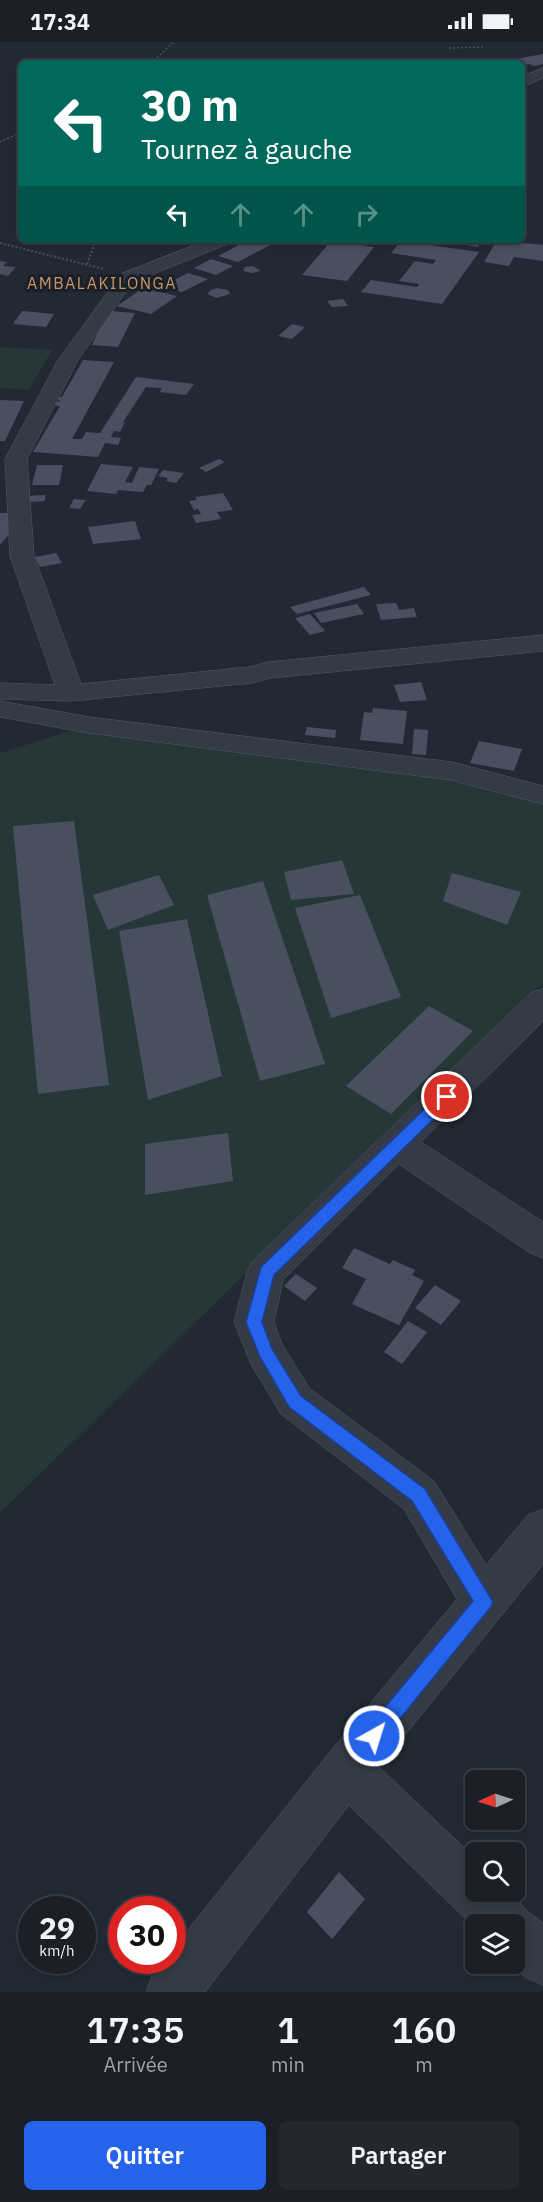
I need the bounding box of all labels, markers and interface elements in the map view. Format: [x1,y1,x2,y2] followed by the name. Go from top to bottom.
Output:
[30,7,90,36] text: 17:34
[141,78,239,133] text: 30 m
[42,84,120,162] icon: left
[141,131,352,166] text: Tournez à gauche
[161,198,194,231] icon: left
[224,198,257,231] icon: ahead
[287,198,320,231] icon: ahead
[350,198,383,231] icon: right
[27,273,177,293] district label: AMBALAKILONGA
[421,1071,472,1122] pin
[430,1080,463,1113] icon: arrive
[342,1704,406,1768] position arrow
[465,1770,525,1830] north arrow
[465,1770,525,1974] map controls
[465,1842,525,1902] button: search
[108,1896,186,1974] speed limit sign: 30
[39,1908,75,1947] text: 29
[465,1914,525,1974] button: layers
[39,1941,75,1960] text: km/h
[87,2006,185,2053] text: 17:35
[277,2006,299,2053] text: 1
[392,2006,456,2053] text: 160
[103,2051,168,2078] text: Arrivée
[271,2051,305,2078] text: min
[415,2051,433,2078] text: m
[24,2121,266,2190] button: Quitter
[278,2121,519,2190] button: Partager

